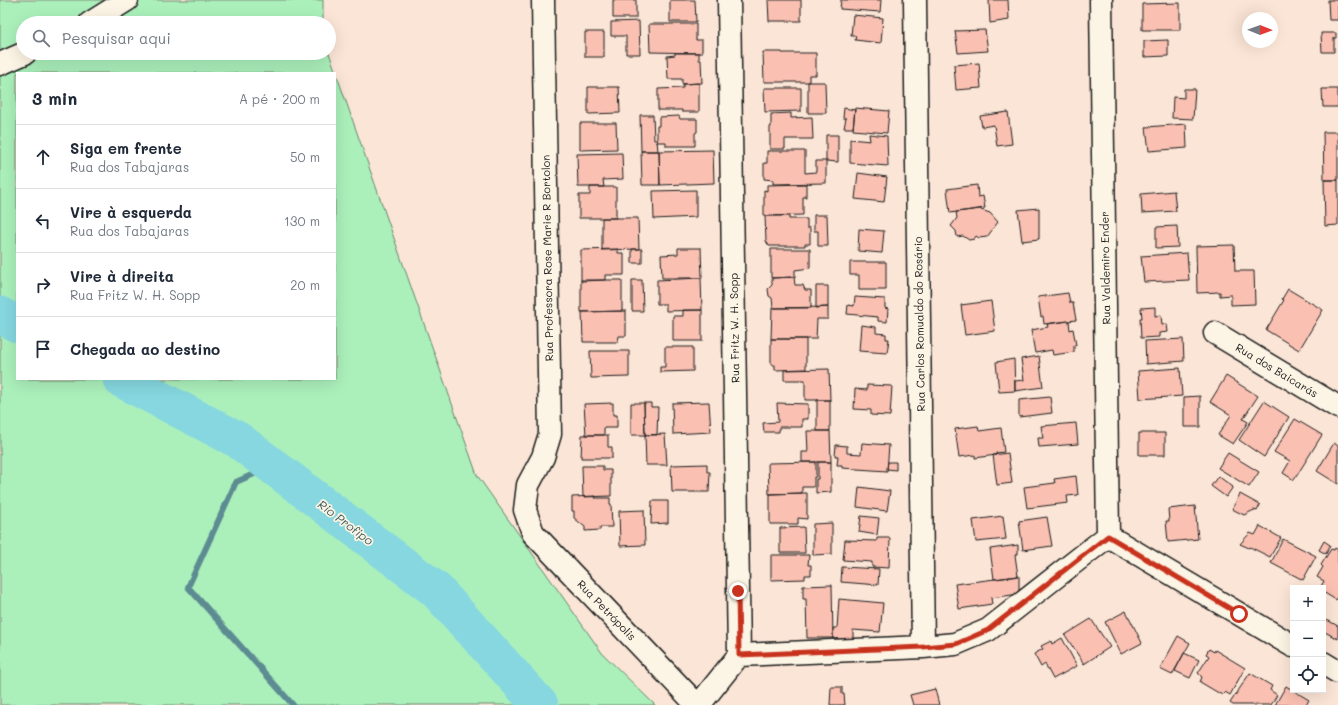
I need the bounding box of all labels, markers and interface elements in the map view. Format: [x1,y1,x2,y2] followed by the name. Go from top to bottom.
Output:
[1242,12,1278,48] north arrow
[16,16,336,60] search box
[30,27,52,49] icon: search
[62,28,171,48] text: Pesquisar aqui
[32,87,77,109] text: 3 min
[239,90,320,107] text: A pé · 200 m
[70,138,182,158] text: Siga em frente
[32,146,54,168] icon: ahead
[290,148,320,165] text: 50 m
[538,155,556,361] street label: Rua Professora Rose Marie R Bortolon
[70,158,189,175] text: Rua dos Tabajaras
[70,202,192,222] text: Vire à esquerda
[32,210,54,232] icon: left
[1097,211,1113,325] street label: Rua Valdemiro Ender
[284,212,320,229] text: 130 m
[70,222,189,239] text: Rua dos Tabajaras
[910,236,928,412] street label: Rua Carlos Romualdo do Rosário
[70,266,174,286] text: Vire à direita
[726,273,742,383] street label: Rua Fritz W. H. Sopp
[32,274,54,296] icon: right
[290,276,320,293] text: 20 m
[70,286,200,303] text: Rua Fritz W. H. Sopp
[32,338,54,360] icon: arrive
[70,339,220,359] text: Chegada ao destino
[1233,339,1321,401] street label: Rua dos Baicarás
[315,496,377,548] water label: Rio Profipo
[574,577,640,643] street label: Rua Petrópolis
[729,582,747,600] route end
[1290,585,1326,693] map controls
[1290,585,1326,621] button: +
[1230,605,1248,623] route start
[1290,621,1326,657] button: −
[1290,657,1326,693] button: locate

